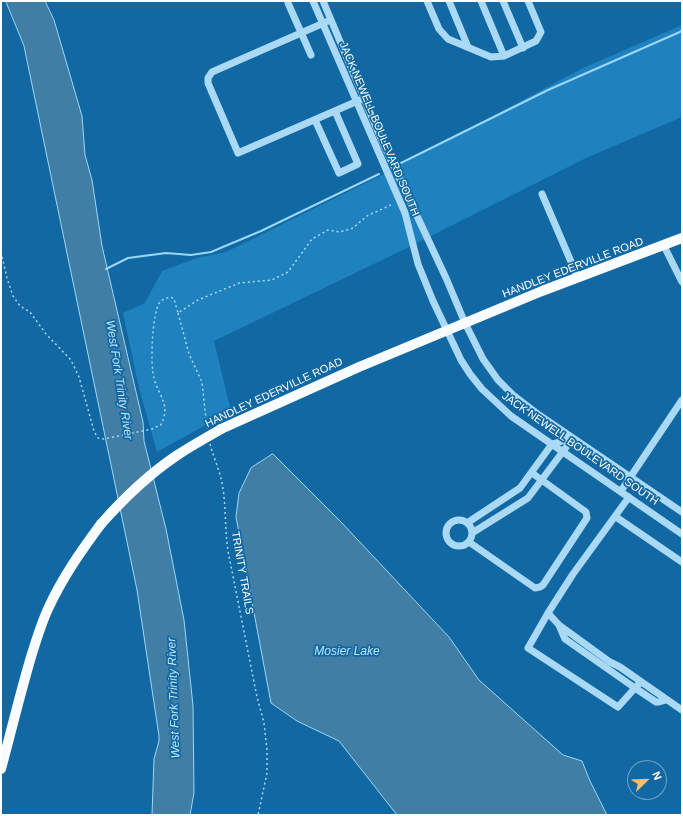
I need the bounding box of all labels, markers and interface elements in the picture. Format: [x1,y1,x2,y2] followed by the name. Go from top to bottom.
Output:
[336,40,422,218] street label: JACK NEWELL BOULEVARD SOUTH
[501,235,645,301] street label: HANDLEY EDERVILLE ROAD
[102,319,136,441] water label: West Fork Trinity River
[203,355,345,431] street label: HANDLEY EDERVILLE ROAD
[499,390,661,508] street label: JACK NEWELL BOULEVARD SOUTH
[228,530,256,616] street label: TRINITY TRAILS
[165,637,183,759] water label: West Fork Trinity River
[314,645,380,659] water label: Mosier Lake
[627,760,667,800] north arrow
[650,770,664,782] text: N

